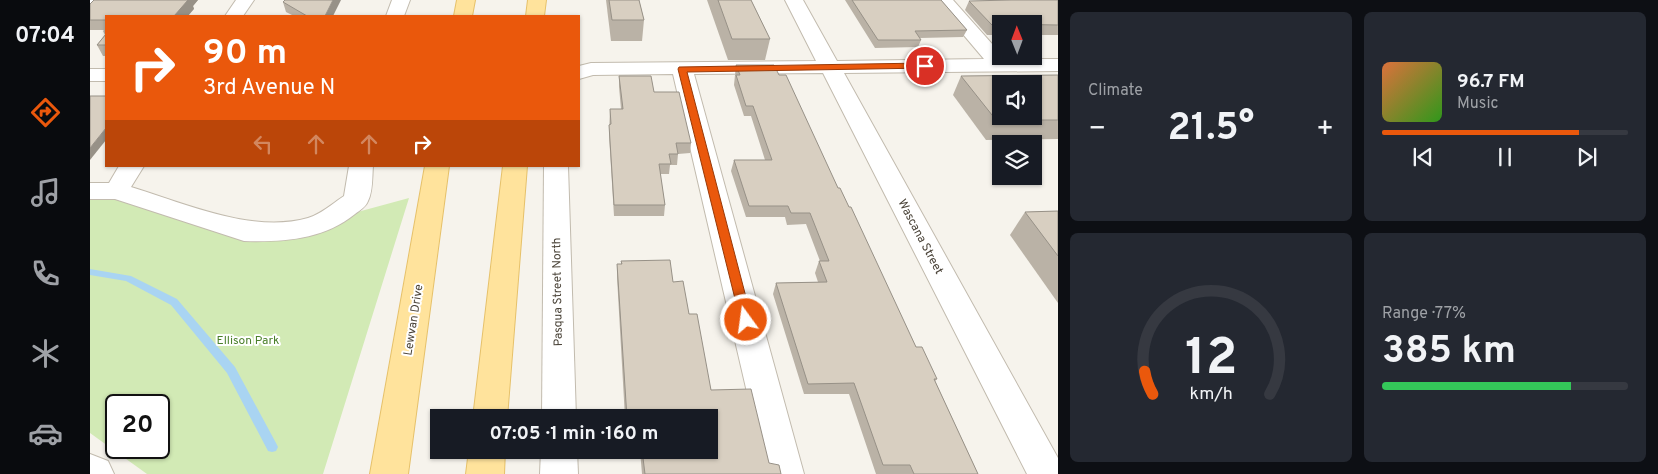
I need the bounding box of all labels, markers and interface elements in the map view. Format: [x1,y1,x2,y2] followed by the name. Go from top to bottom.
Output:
[992,15,1042,65] north arrow
[992,15,1042,185] map controls
[15,23,75,50] text: 07:04
[203,32,287,76] text: 90 m
[120,35,185,100] icon: right
[904,45,946,87] pin
[911,52,939,80] icon: arrive
[1457,70,1525,94] text: 96.7 FM
[203,75,335,102] text: 3rd Avenue N
[992,75,1042,125] button: sound
[1088,81,1143,101] text: Climate
[1457,94,1498,114] text: Music
[28,95,63,130] icon: directions
[1168,105,1254,154] text: 21.5°
[1088,112,1106,148] text: −
[1316,112,1334,148] text: +
[249,130,277,158] icon: left
[302,130,330,158] icon: ahead
[355,130,383,158] icon: ahead
[408,130,436,158] icon: right
[992,135,1042,185] button: layers
[1409,143,1437,171] icon: previous
[1491,143,1519,171] icon: pause
[1573,143,1601,171] icon: next
[28,175,63,210] icon: music
[893,197,947,277] street label: Wascana Street
[549,237,567,347] street label: Pasqua Street North
[28,256,63,291] icon: phone
[400,283,428,357] street label: Lewvan Drive
[719,293,771,345] position arrow
[1382,304,1466,324] text: Range · 77%
[1185,327,1237,393] text: 12
[1382,328,1516,377] text: 385 km
[216,333,280,349] park label: Ellison Park
[28,336,63,371] icon: climate
[1189,383,1233,406] text: km/h
[105,394,170,459] speed limit sign: 20
[28,416,63,451] icon: car
[490,422,658,446] text: 07:05 · 1 min · 160 m

